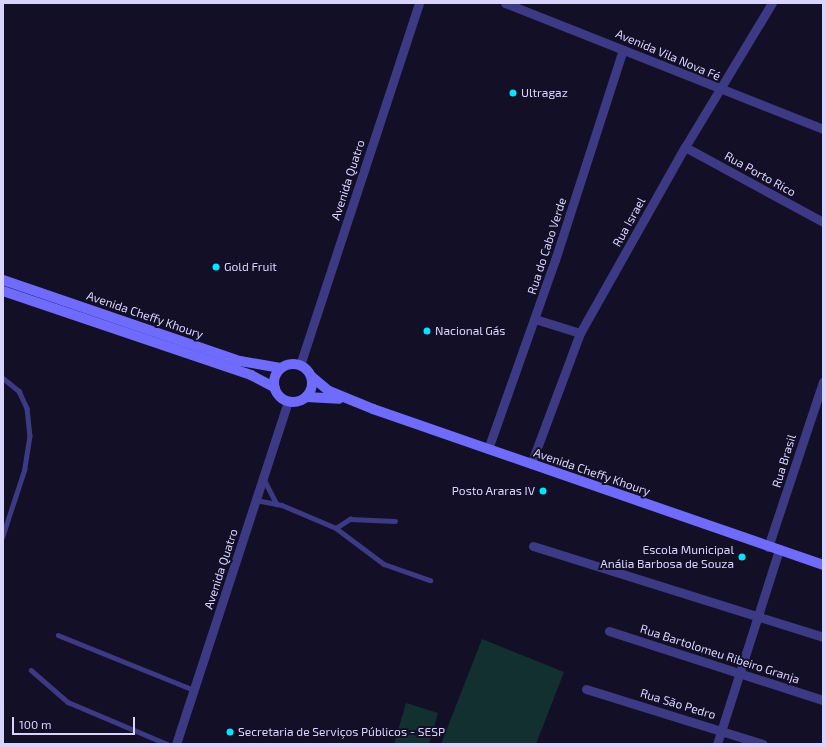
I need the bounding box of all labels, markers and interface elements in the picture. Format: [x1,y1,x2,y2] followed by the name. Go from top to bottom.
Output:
[613,26,723,84] street label: Avenida Vila Nova Fé
[521,86,568,100] place label: Ultragaz
[508,88,518,98] marker: Ultragaz
[328,138,368,222] street label: Avenida Quatro
[722,149,798,199] street label: Rua Porto Rico
[610,195,648,249] street label: Rua Israel
[525,196,569,296] street label: Rua do Cabo Verde
[224,260,277,274] place label: Gold Fruit
[211,262,221,272] marker: Gold Fruit
[85,288,205,342] street label: Avenida Cheffy Khoury
[435,324,506,338] place label: Nacional Gás
[422,326,432,336] marker: Nacional Gás
[769,433,799,489] street label: Rua Brasil
[532,445,652,499] street label: Avenida Cheffy Khoury
[452,484,535,498] place label: Posto Araras IV
[538,486,548,496] marker: Posto Araras IV
[201,527,241,611] street label: Avenida Quatro
[600,543,734,571] place label: Escola Municipal Anália Barbosa de Souza
[737,552,747,562] marker: Escola Municipal Anália Barbosa de Souza
[638,621,802,687] street label: Rua Bartolomeu Ribeiro Granja
[639,686,717,722] street label: Rua São Pedro
[14,709,137,735] scale bar
[19,717,51,731] text: 100 m
[238,725,445,739] place label: Secretaria de Serviços Públicos - SESP
[225,727,235,737] marker: Secretaria de Serviços Públicos - SESP

